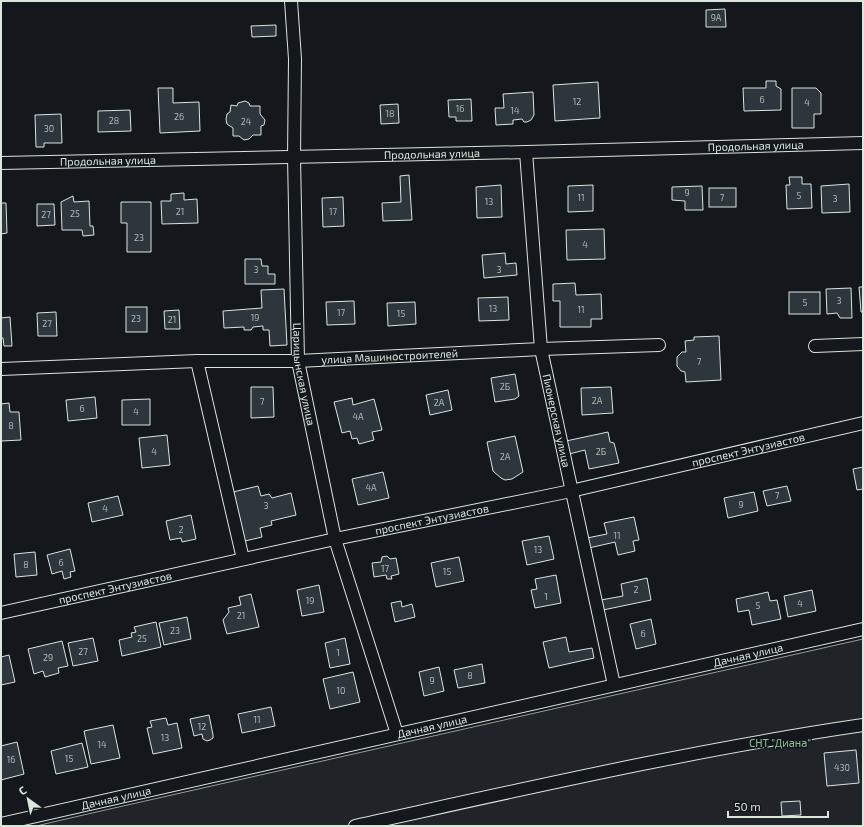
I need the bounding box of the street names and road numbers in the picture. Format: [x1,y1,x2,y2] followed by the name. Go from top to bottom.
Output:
[708,138,804,153] street label: Продольная улица
[384,146,480,161] street label: Продольная улица
[60,153,156,168] street label: Продольная улица
[291,323,318,427] street label: Царицынская улица
[321,346,458,367] street label: улица Машиностроителей
[541,373,574,469] street label: Пионерская улица
[690,430,806,469] street label: проспект Энтузиастов
[374,501,490,537] street label: проспект Энтузиастов
[57,568,173,606] street label: проспект Энтузиастов
[712,640,784,669] street label: Дачная улица
[396,712,468,740] street label: Дачная улица
[80,783,152,812] street label: Дачная улица

